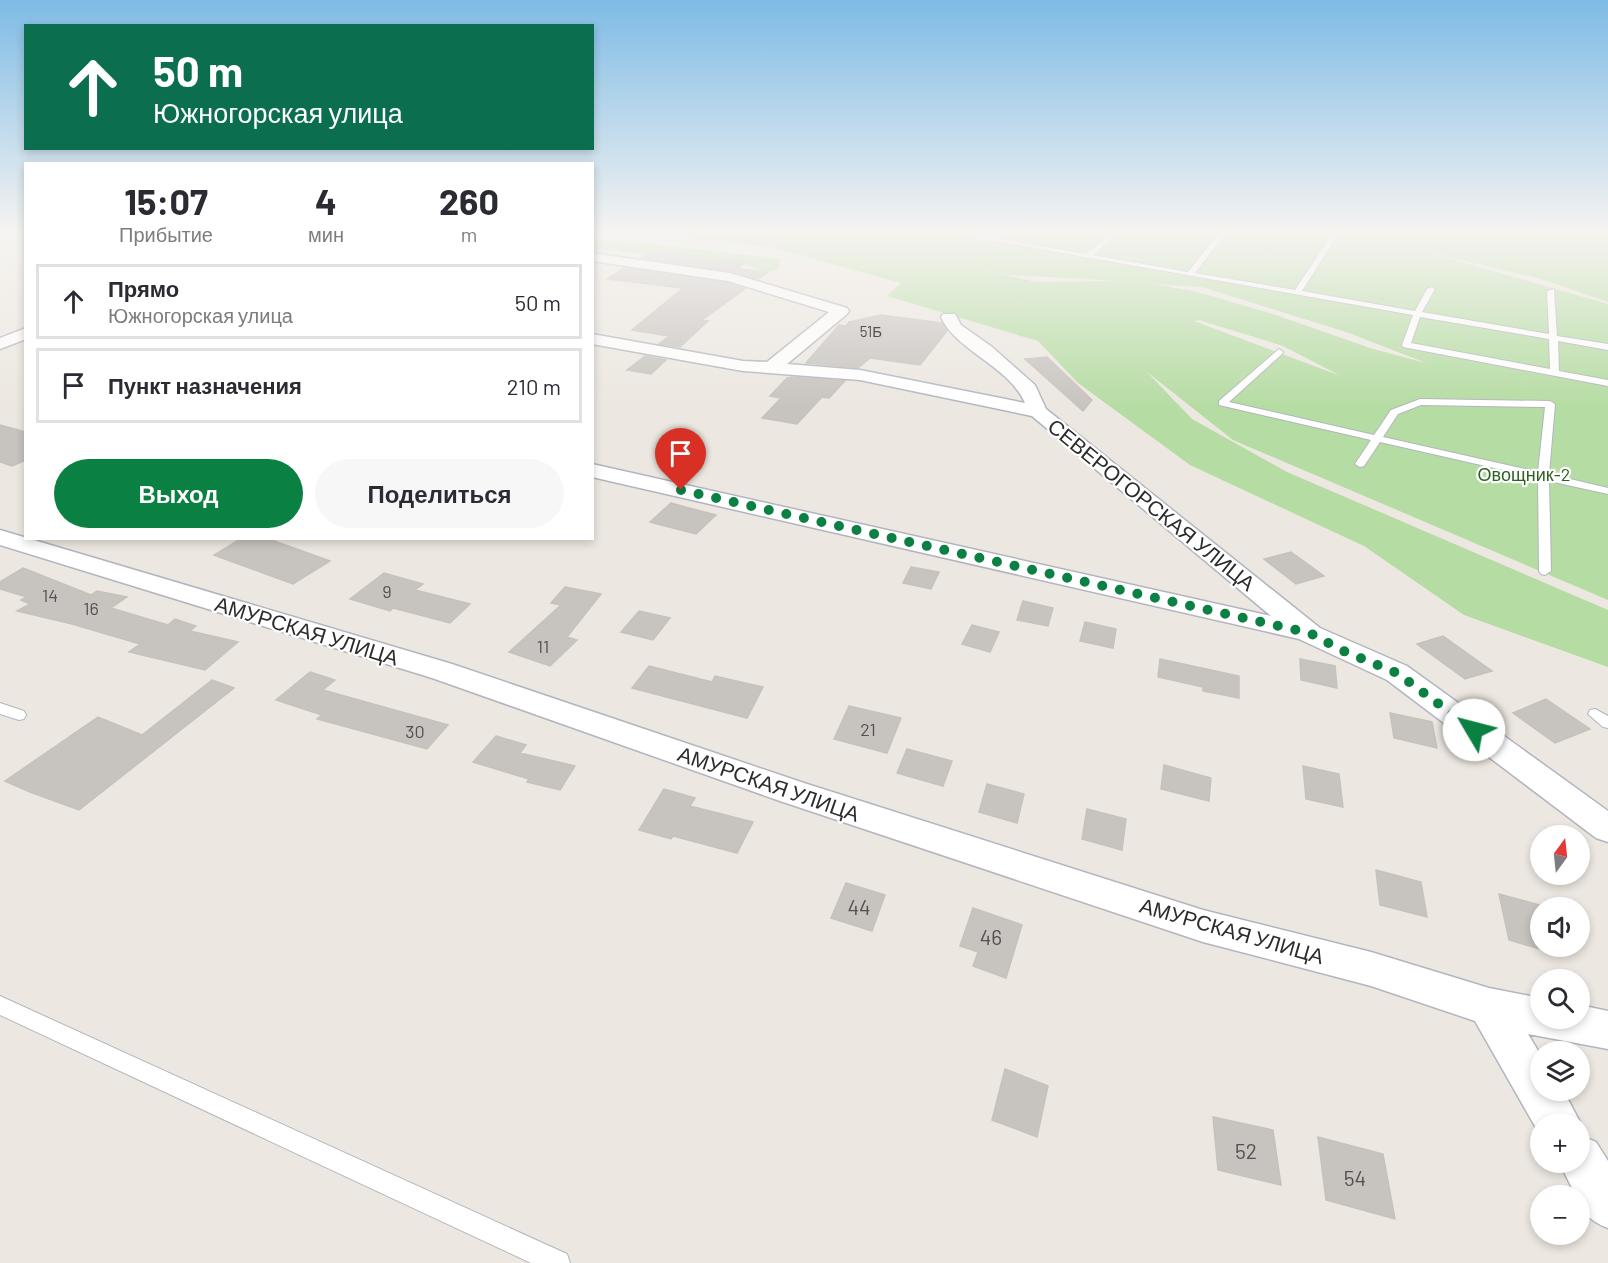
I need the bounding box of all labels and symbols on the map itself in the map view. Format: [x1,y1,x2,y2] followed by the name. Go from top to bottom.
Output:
[860,322,882,340] house number: 51Б
[1043,413,1261,595] street label: СЕВЕРОГОРСКАЯ УЛИЦА
[655,428,706,490] pin
[1478,463,1570,485] park label: Овощник-2
[382,580,392,602] house number: 9
[42,584,58,606] house number: 14
[212,590,402,670] street label: АМУРСКАЯ УЛИЦА
[83,597,99,619] house number: 16
[537,635,549,657] house number: 11
[1442,698,1506,762] position arrow
[860,718,876,740] house number: 21
[405,720,425,742] house number: 30
[675,740,863,826] street label: АМУРСКАЯ УЛИЦА
[1530,825,1590,885] north arrow
[1137,892,1327,968] street label: АМУРСКАЯ УЛИЦА
[847,894,871,919] house number: 44
[980,924,1002,949] house number: 46
[1235,1138,1257,1163] house number: 52
[1344,1165,1366,1190] house number: 54

